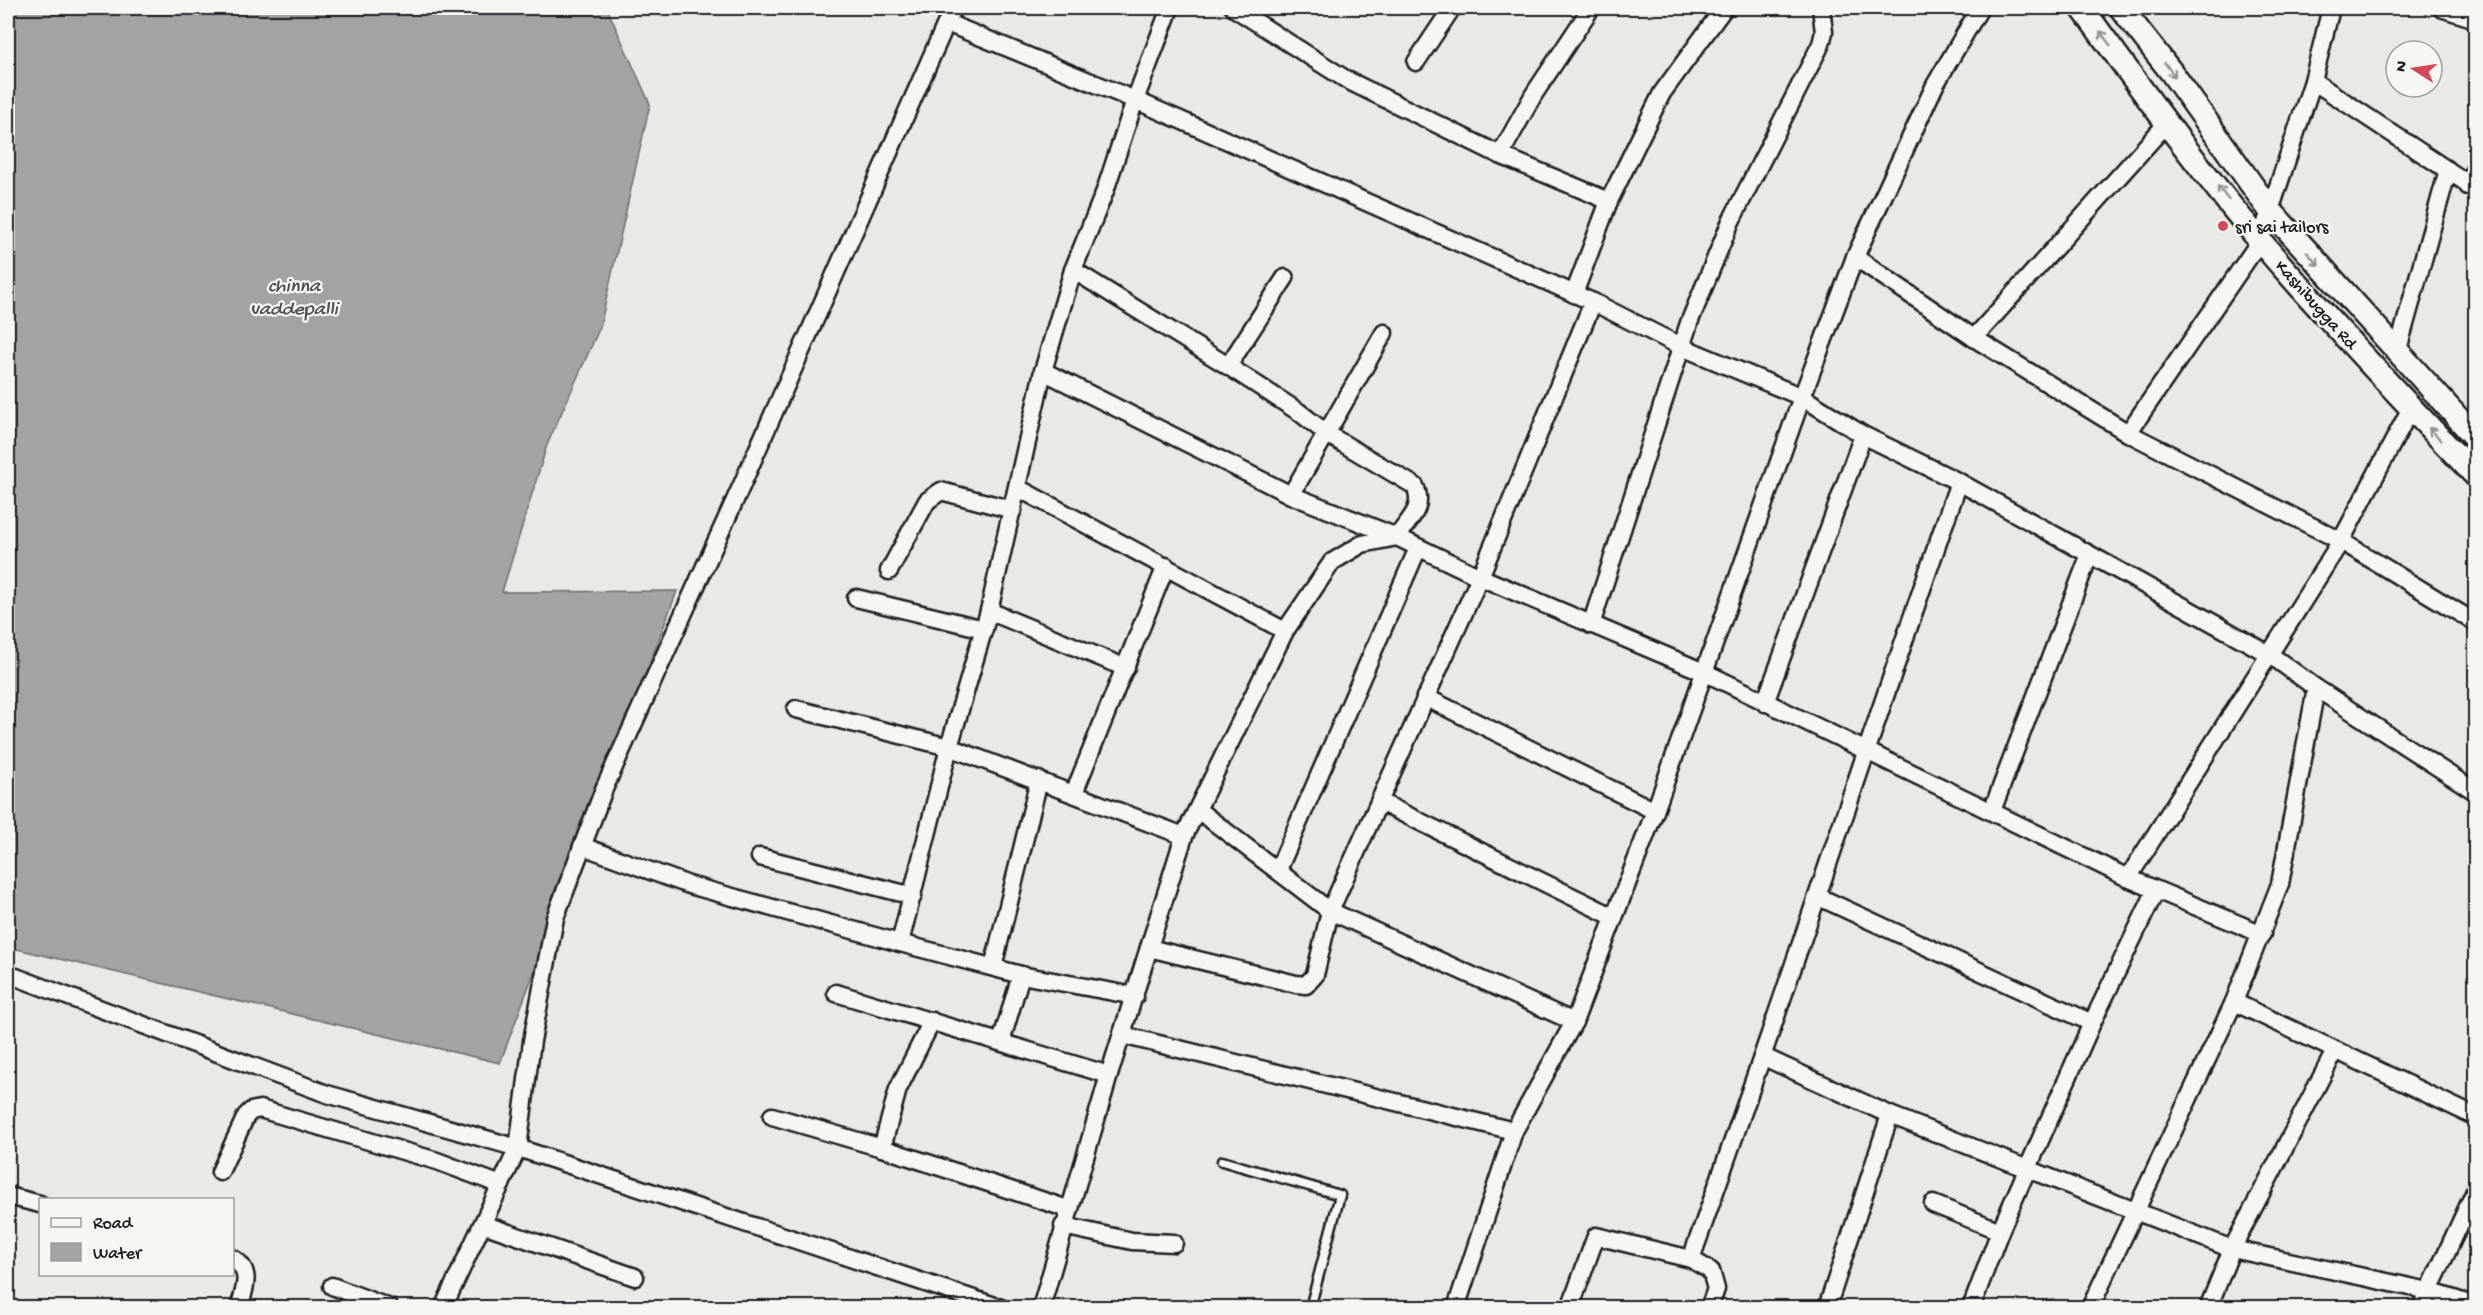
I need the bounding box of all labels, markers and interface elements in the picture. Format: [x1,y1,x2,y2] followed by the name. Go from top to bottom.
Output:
[2098,31,2111,47] one-way arrow
[2384,39,2444,99] north arrow
[2392,59,2413,74] text: N
[2163,62,2176,78] one-way arrow
[2216,186,2229,202] one-way arrow
[2235,218,2330,239] place label: sri sai tailors
[2216,219,2230,233] marker: sri sai tailors
[2306,251,2320,266] one-way arrow
[2270,257,2362,356] street label: Kashibugga Rd
[250,276,341,322] water label: chinna vaddepalli
[2428,427,2442,442] one-way arrow
[39,1198,234,1276] legend
[93,1214,134,1235] text: Road
[93,1244,143,1265] text: Water

